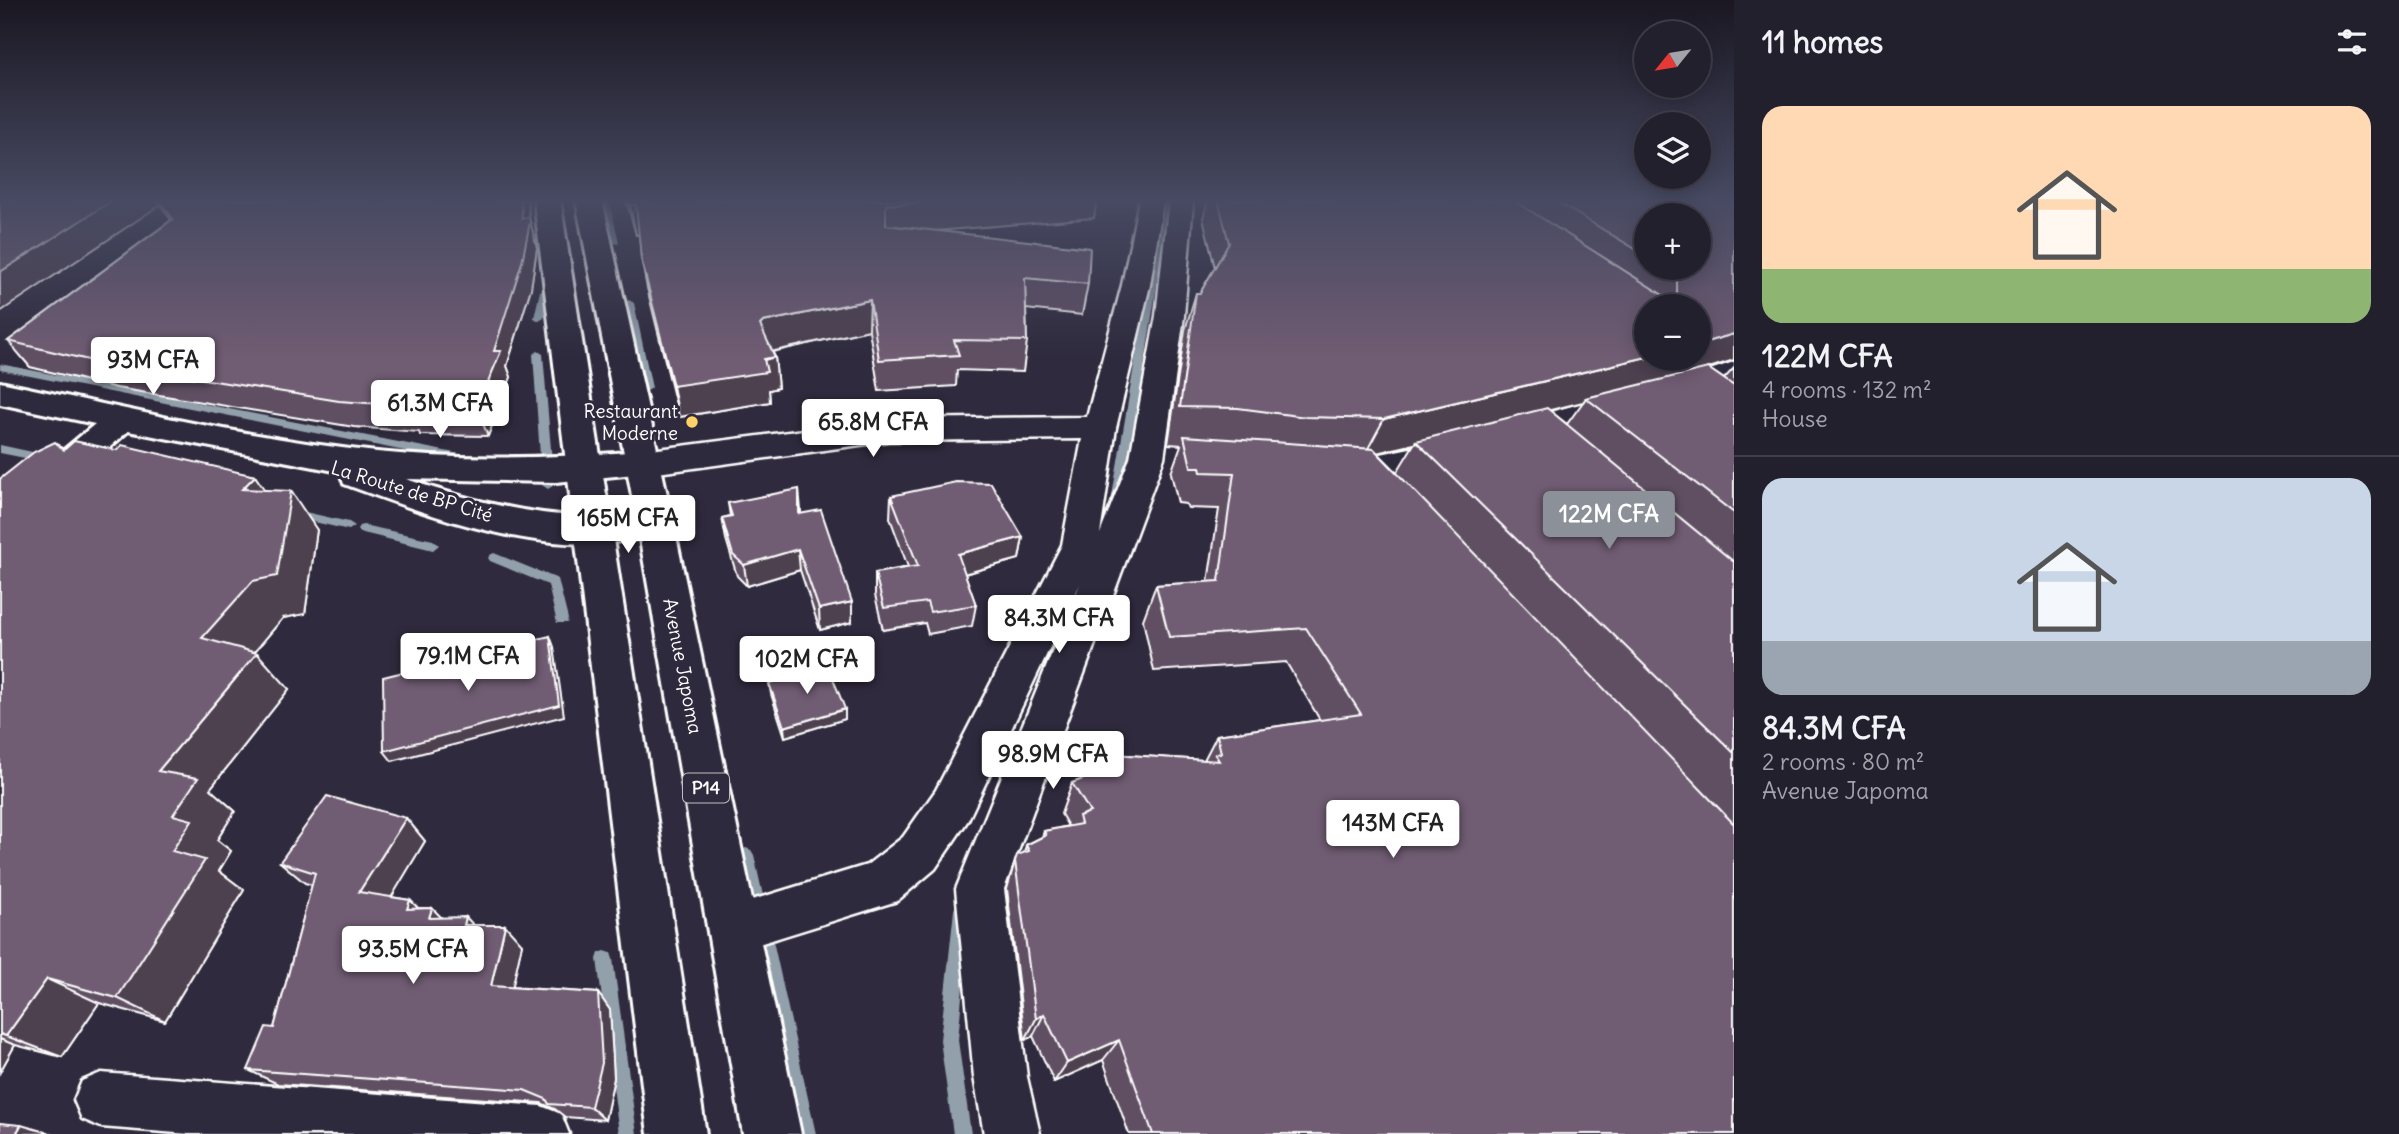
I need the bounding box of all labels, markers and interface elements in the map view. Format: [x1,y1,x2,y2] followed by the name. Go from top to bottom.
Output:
[1634,21,1712,98] north arrow
[1634,21,1711,371] map controls
[1762,23,1883,61] text: 11 homes
[2333,23,2371,61] icon: filters
[1634,112,1711,189] button: layers
[2004,152,2130,278] icon: home
[1634,203,1711,280] button: +
[1634,294,1711,371] button: −
[1762,337,1893,375] text: 122M CFA
[88,338,218,397] pin: 93M CFA
[107,345,199,374] text: 93M CFA
[1762,375,1932,404] text: 4 rooms · 132 m²
[360,380,520,440] pin: 61.3M CFA
[387,388,493,417] text: 61.3M CFA
[584,399,678,445] place label: Restaurant Moderne
[793,400,953,459] pin: 65.8M CFA
[1762,404,1828,433] text: House
[818,407,928,436] text: 65.8M CFA
[684,414,700,430] marker: Restaurant Moderne
[328,455,496,527] street label: La Route de BP Cité
[1537,491,1681,551] pin: 122M CFA
[556,496,700,555] pin: 165M CFA
[1559,499,1659,528] text: 122M CFA
[577,503,679,532] text: 165M CFA
[2004,524,2130,650] icon: home
[658,596,708,736] street label: Avenue Japoma
[979,596,1139,655] pin: 84.3M CFA
[1004,603,1114,632] text: 84.3M CFA
[388,634,548,693] pin: 79.1M CFA
[735,636,879,696] pin: 102M CFA
[417,641,519,670] text: 79.1M CFA
[756,644,858,673] text: 102M CFA
[1762,709,1906,747] text: 84.3M CFA
[973,732,1133,791] pin: 98.9M CFA
[998,739,1108,768] text: 98.9M CFA
[1762,747,1924,776] text: 2 rooms · 80 m²
[683,774,729,802] road number: P14
[1762,776,1929,805] text: Avenue Japoma
[1321,800,1465,860] pin: 143M CFA
[1342,808,1444,837] text: 143M CFA
[333,926,493,986] pin: 93.5M CFA
[358,934,468,963] text: 93.5M CFA

